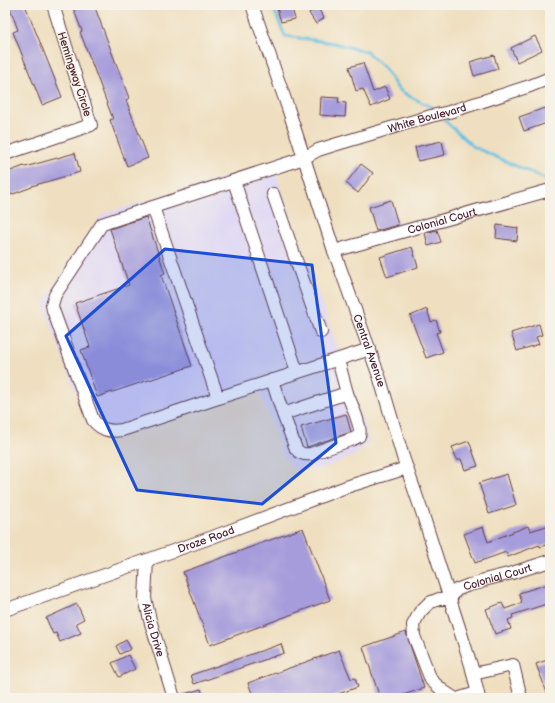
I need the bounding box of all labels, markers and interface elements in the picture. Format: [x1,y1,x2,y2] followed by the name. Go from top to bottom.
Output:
[55,30,95,119] street label: Hemingway Circle
[386,101,468,136] street label: White Boulevard
[406,205,478,237] street label: Colonial Court
[350,312,388,389] street label: Central Avenue
[176,523,236,556] street label: Droze Road
[461,561,534,594] street label: Colonial Court
[139,602,167,659] street label: Alicia Drive

